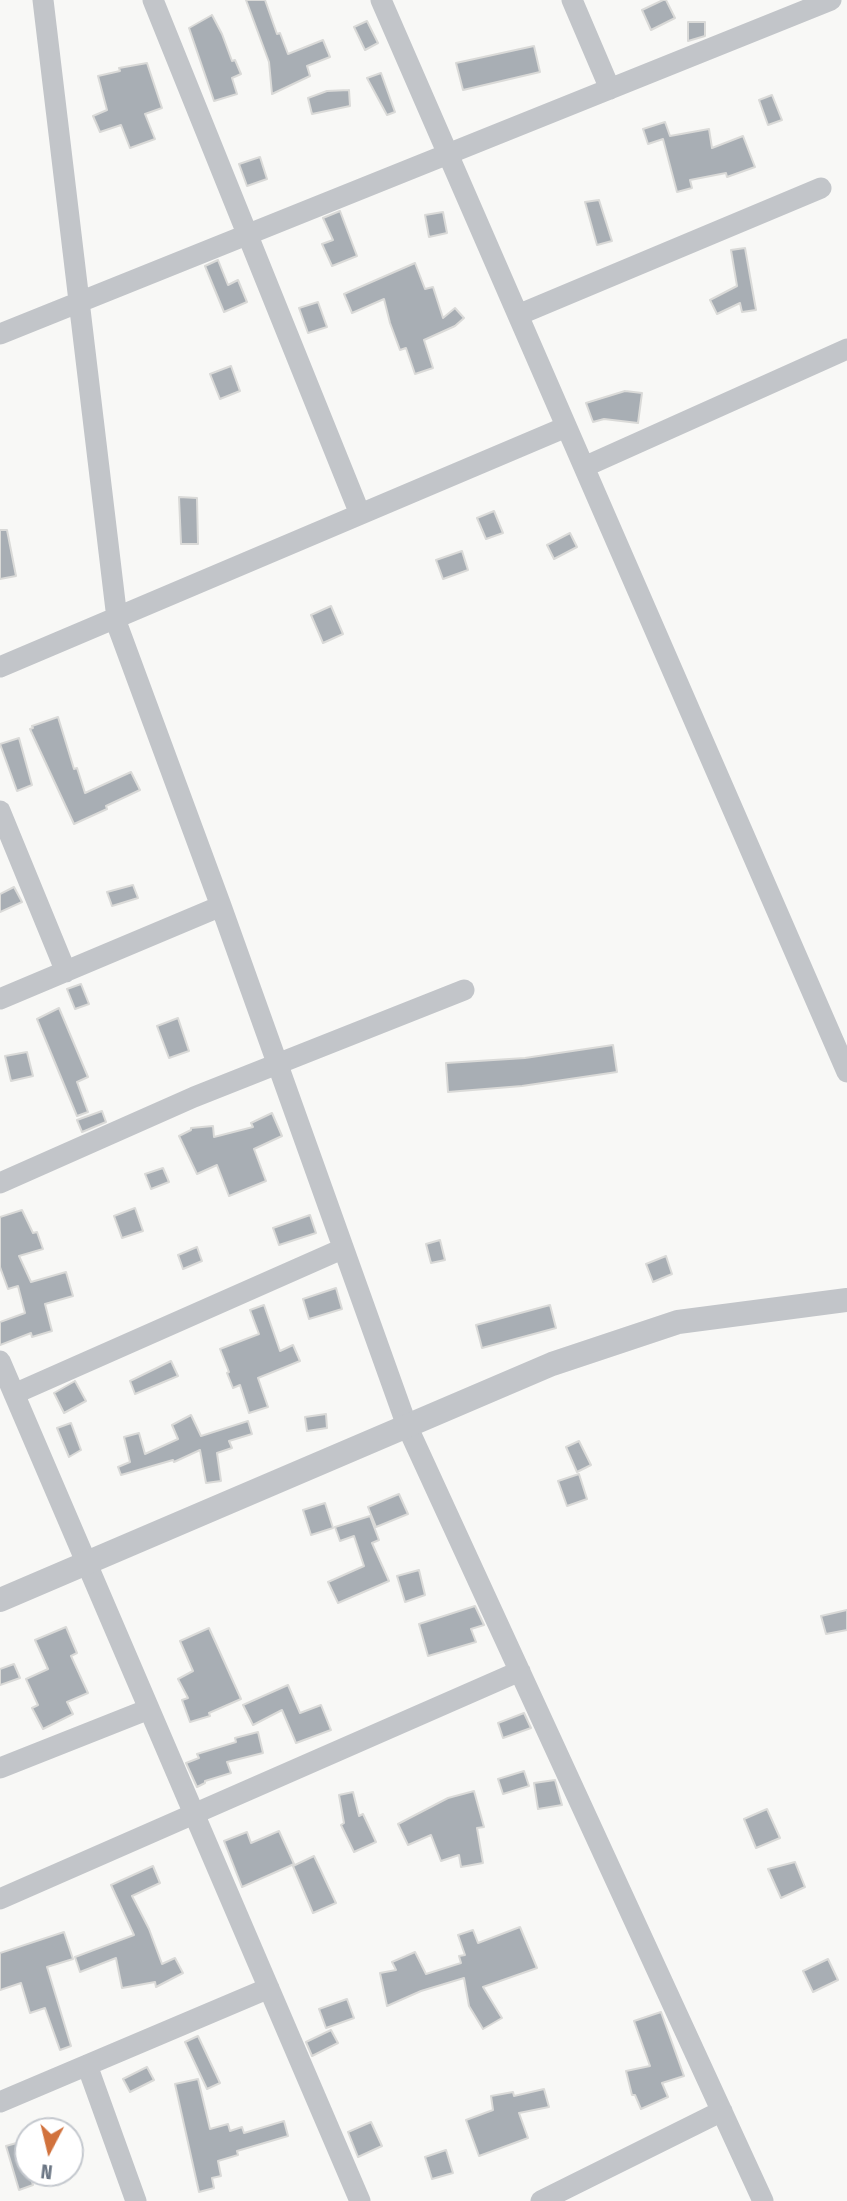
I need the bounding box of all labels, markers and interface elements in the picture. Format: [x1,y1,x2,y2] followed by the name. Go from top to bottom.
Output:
[14,2117,84,2187] north arrow
[40,2159,54,2183] text: N

